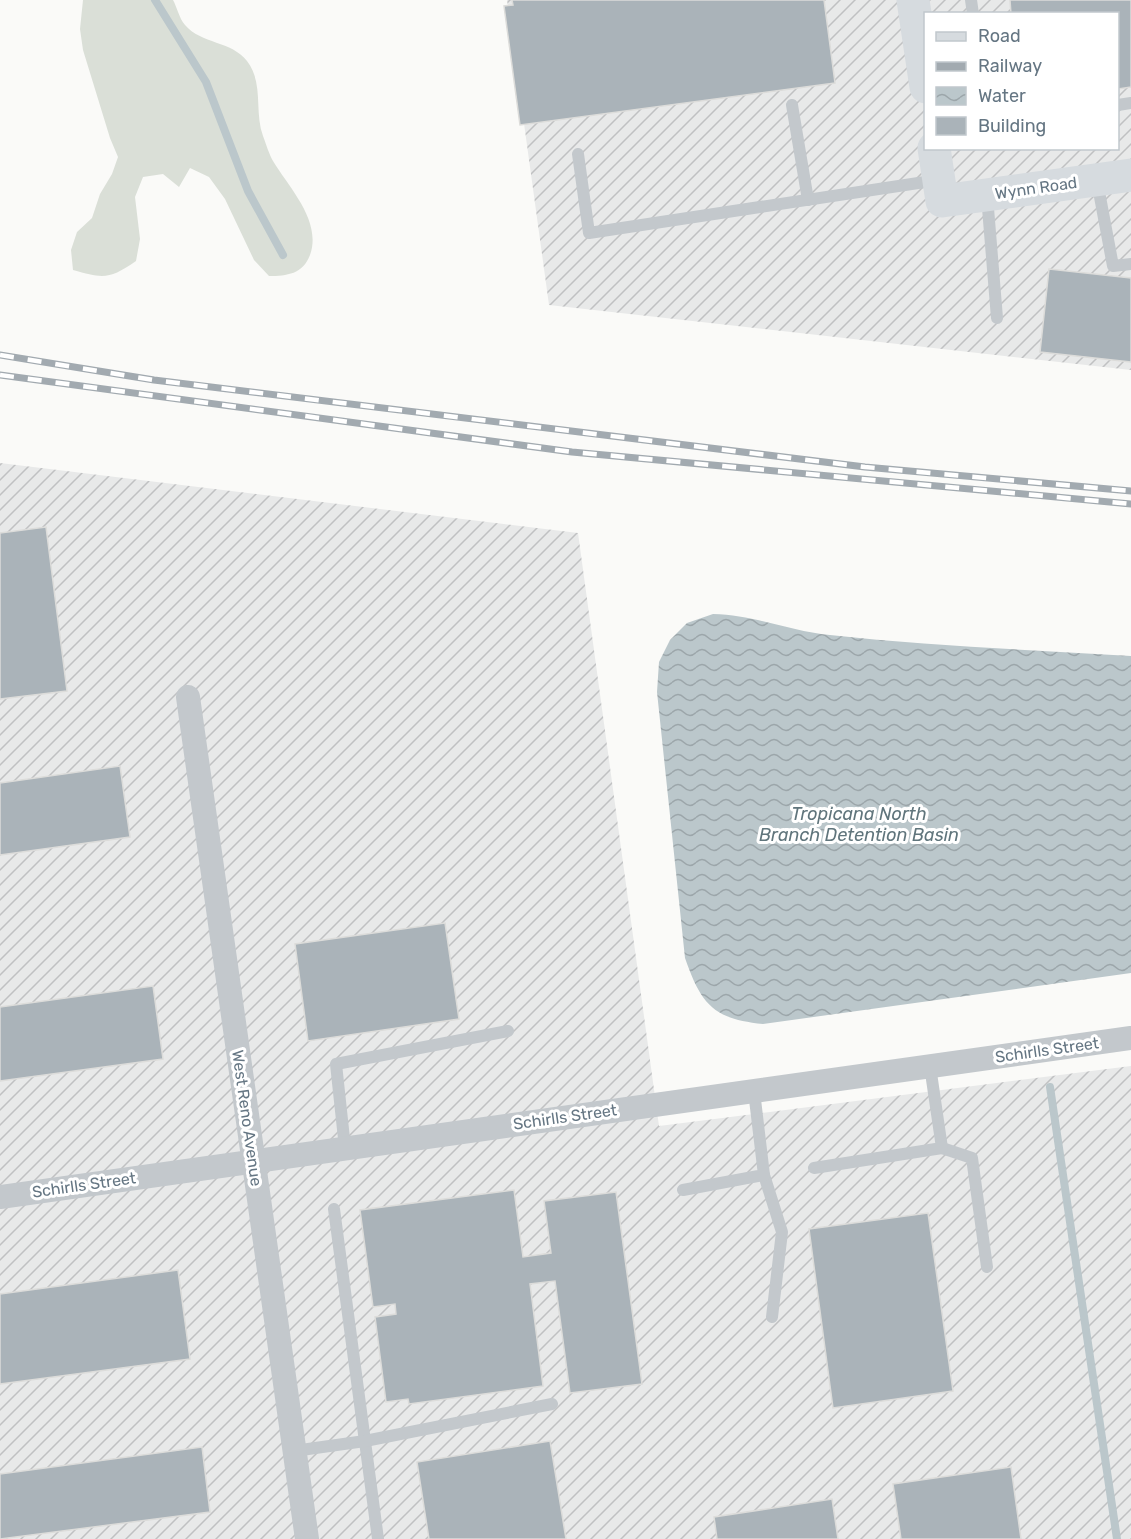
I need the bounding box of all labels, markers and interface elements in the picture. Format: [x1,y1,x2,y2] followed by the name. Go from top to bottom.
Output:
[924,12,1119,150] legend
[978,25,1021,47] text: Road
[978,55,1042,77] text: Railway
[978,85,1026,107] text: Water
[978,115,1046,137] text: Building
[994,173,1078,203] street label: Wynn Road
[759,803,959,846] water label: Tropicana North Branch Detention Basin
[994,1033,1100,1067] street label: Schirlls Street
[228,1049,266,1187] street label: West Reno Avenue
[512,1100,618,1134] street label: Schirlls Street
[31,1168,137,1202] street label: Schirlls Street

